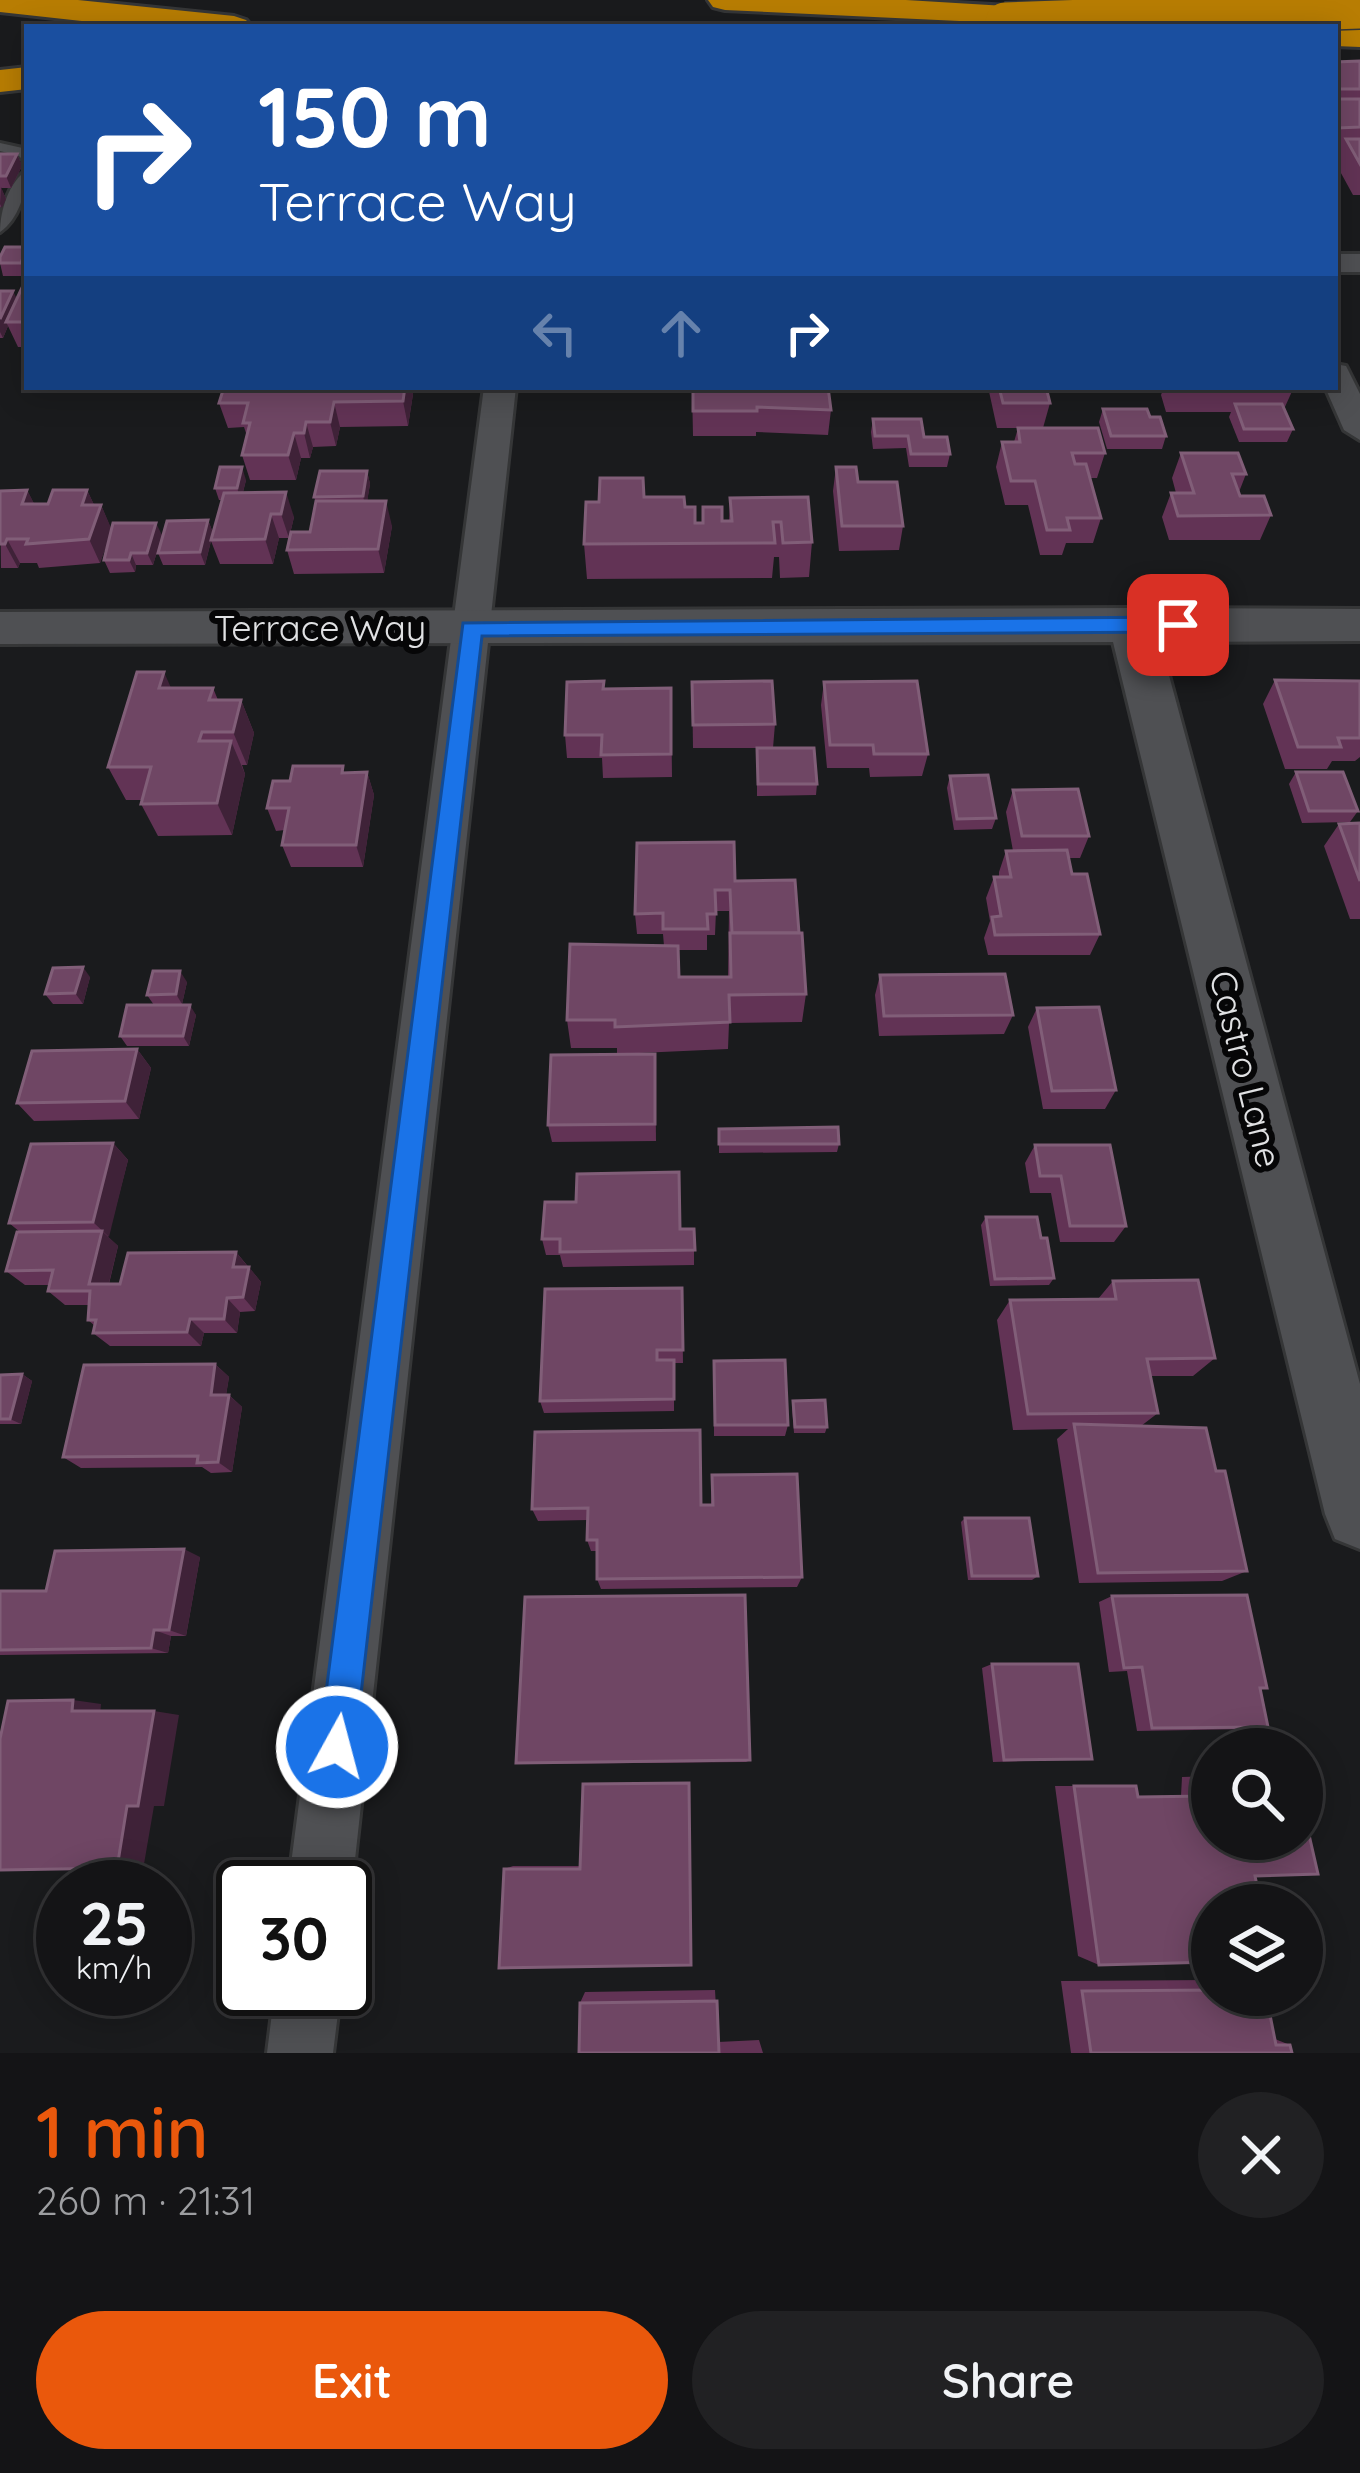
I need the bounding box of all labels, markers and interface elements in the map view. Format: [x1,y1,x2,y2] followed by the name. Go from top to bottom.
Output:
[258,63,492,168] text: 150 m
[60,72,216,228] icon: right
[258,167,577,235] text: Terrace Way
[522,300,588,366] icon: left
[648,300,714,366] icon: ahead
[774,300,840,366] icon: right
[1127,574,1229,676] pin
[1145,592,1211,658] icon: arrive
[214,605,426,650] street label: Terrace Way
[1200,966,1293,1172] street label: Castro Lane
[274,1684,400,1810] position arrow
[1191,1728,1323,2016] map controls
[1191,1728,1323,1860] button: search
[216,1860,372,2016] speed limit sign: 30
[1191,1884,1323,2016] button: layers
[80,1885,148,1960] text: 25
[76,1949,152,1987] text: km/h
[36,2086,209,2176] text: 1 min
[1198,2092,1324,2218] button: close
[36,2176,255,2225] text: 260 m · 21:31
[36,2311,668,2449] button: Exit
[692,2311,1324,2449] button: Share

